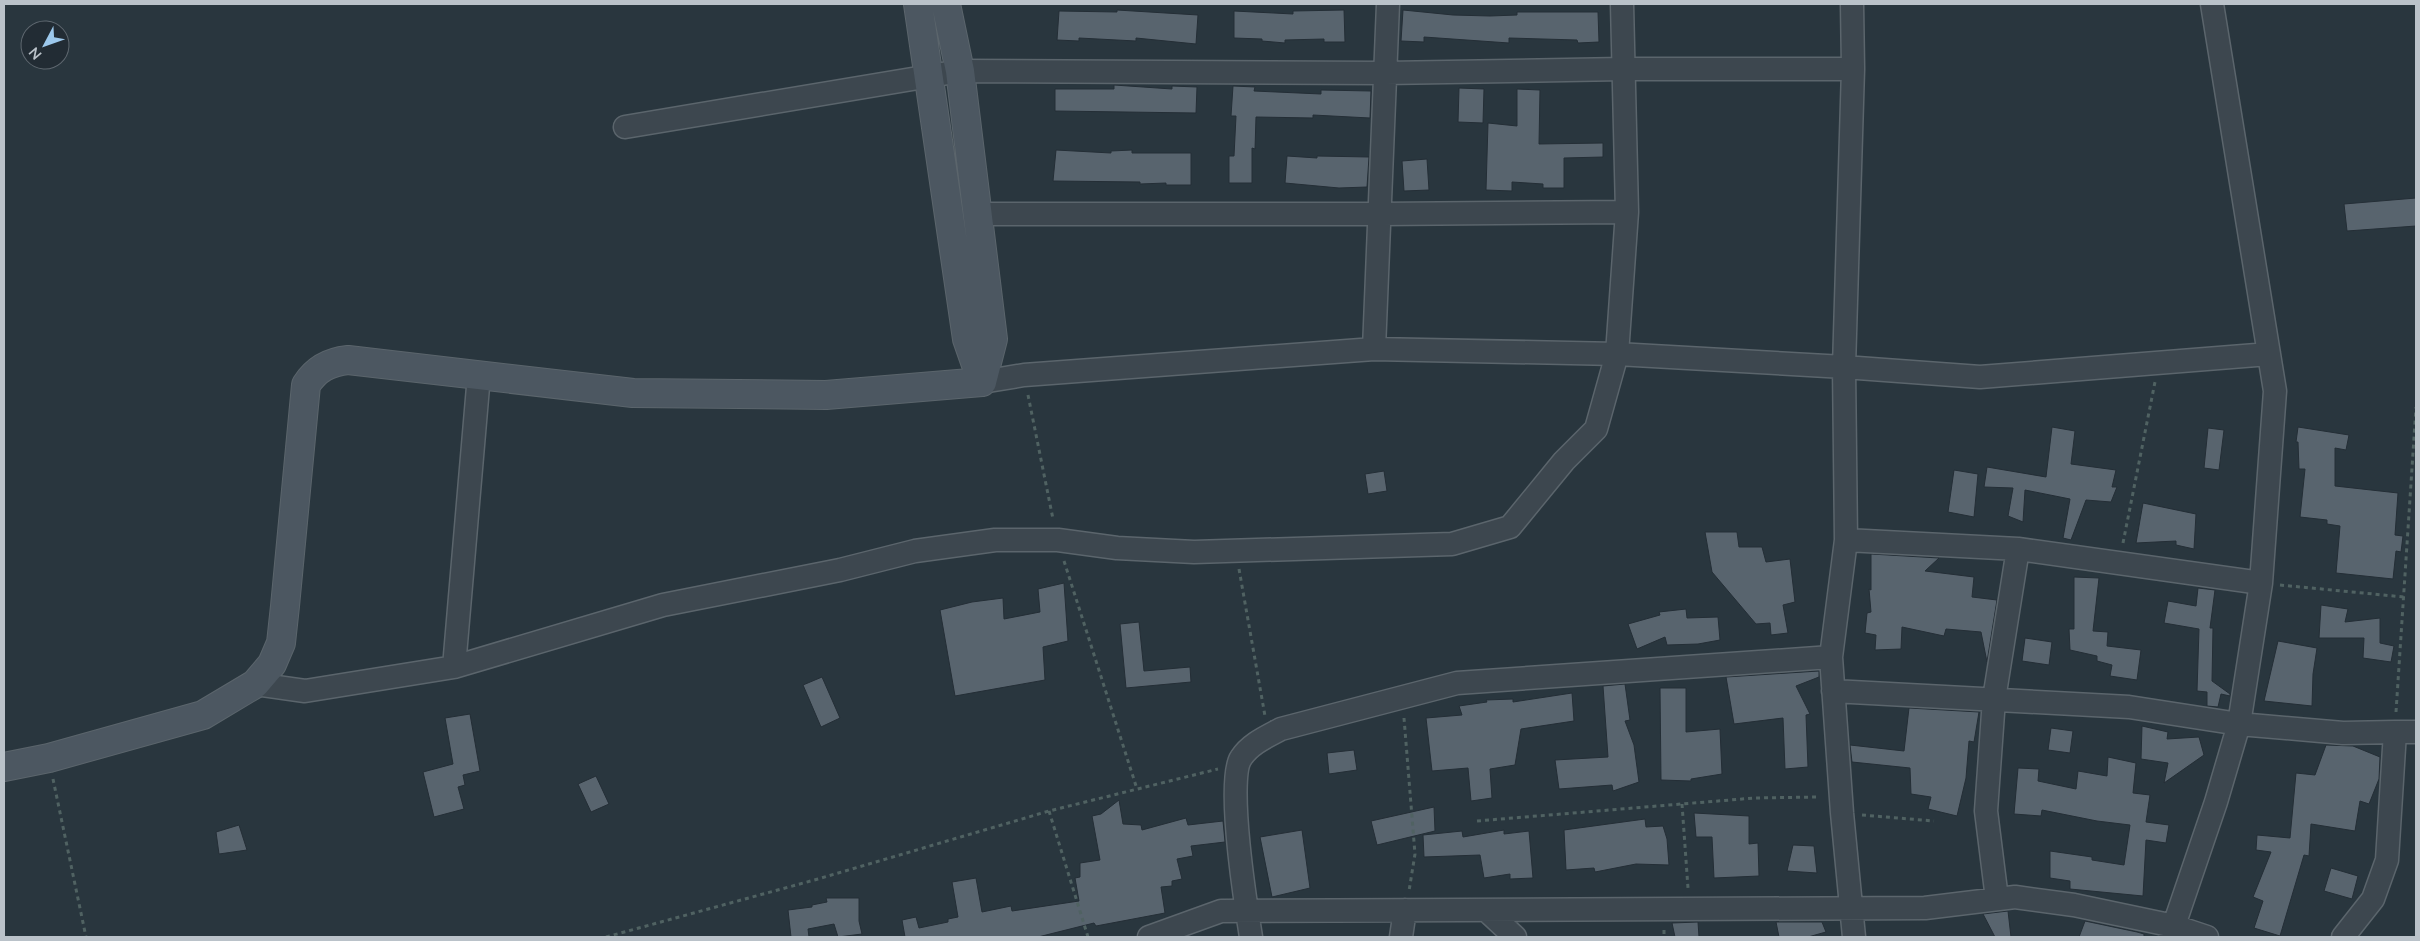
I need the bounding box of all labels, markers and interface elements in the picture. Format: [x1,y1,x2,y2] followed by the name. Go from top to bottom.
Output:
[20,20,70,70] north arrow
[25,44,45,64] text: N

